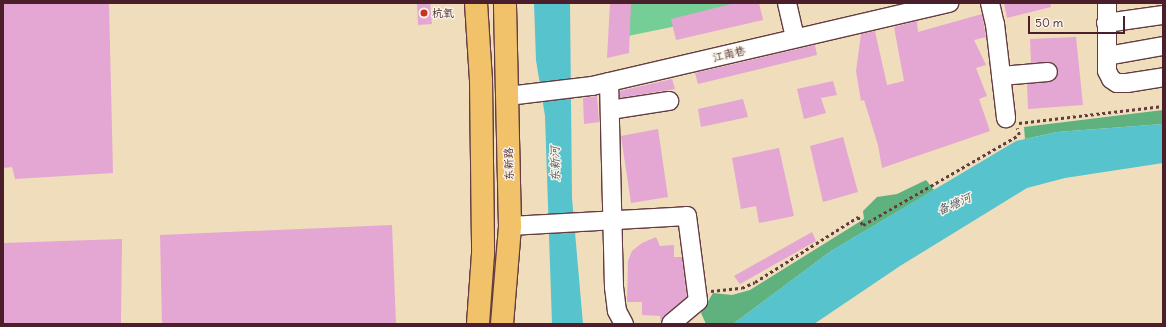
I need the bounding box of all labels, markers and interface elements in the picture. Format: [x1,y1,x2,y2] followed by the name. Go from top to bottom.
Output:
[432,6,454,20] place label: 杭氧
[419,8,429,18] marker: 杭氧
[1030,8,1127,34] scale bar
[1035,15,1063,30] text: 50 m
[711,44,747,64] street label: 江南巷
[547,146,563,182] water label: 东新河
[502,147,516,181] street label: 东新路
[935,190,973,218] water label: 备塘河

